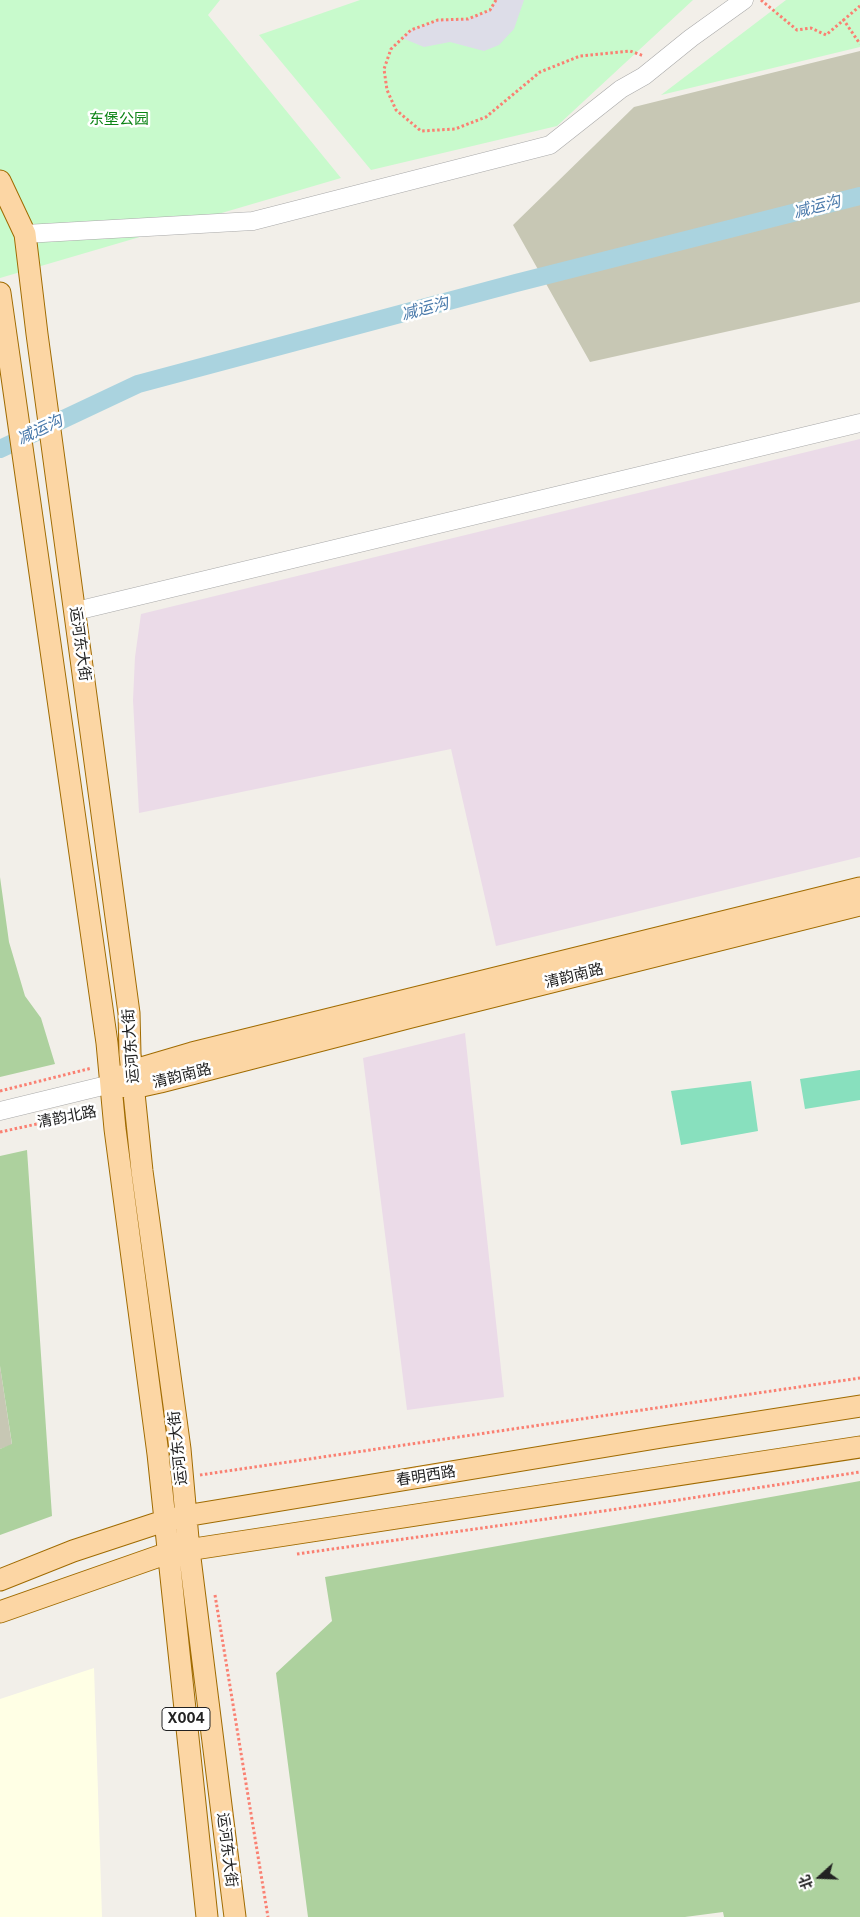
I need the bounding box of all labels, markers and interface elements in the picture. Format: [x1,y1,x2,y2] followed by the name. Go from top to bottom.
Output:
[89,110,149,128] park label: 东堡公园
[791,192,843,222] water label: 减运沟
[399,294,451,324] water label: 减运沟
[14,411,66,449] water label: 减运沟
[66,606,94,682] street label: 运河东大街
[543,960,605,992] street label: 清韵南路
[119,1008,143,1084] street label: 运河东大街
[151,1060,213,1092] street label: 清韵南路
[36,1102,98,1132] street label: 清韵北路
[165,1410,191,1486] street label: 运河东大街
[395,1462,457,1490] street label: 春明西路
[162,1708,210,1730] road number: X004
[213,1812,241,1888] street label: 运河东大街
[795,1852,845,1902] north arrow
[796,1873,816,1891] text: 北

